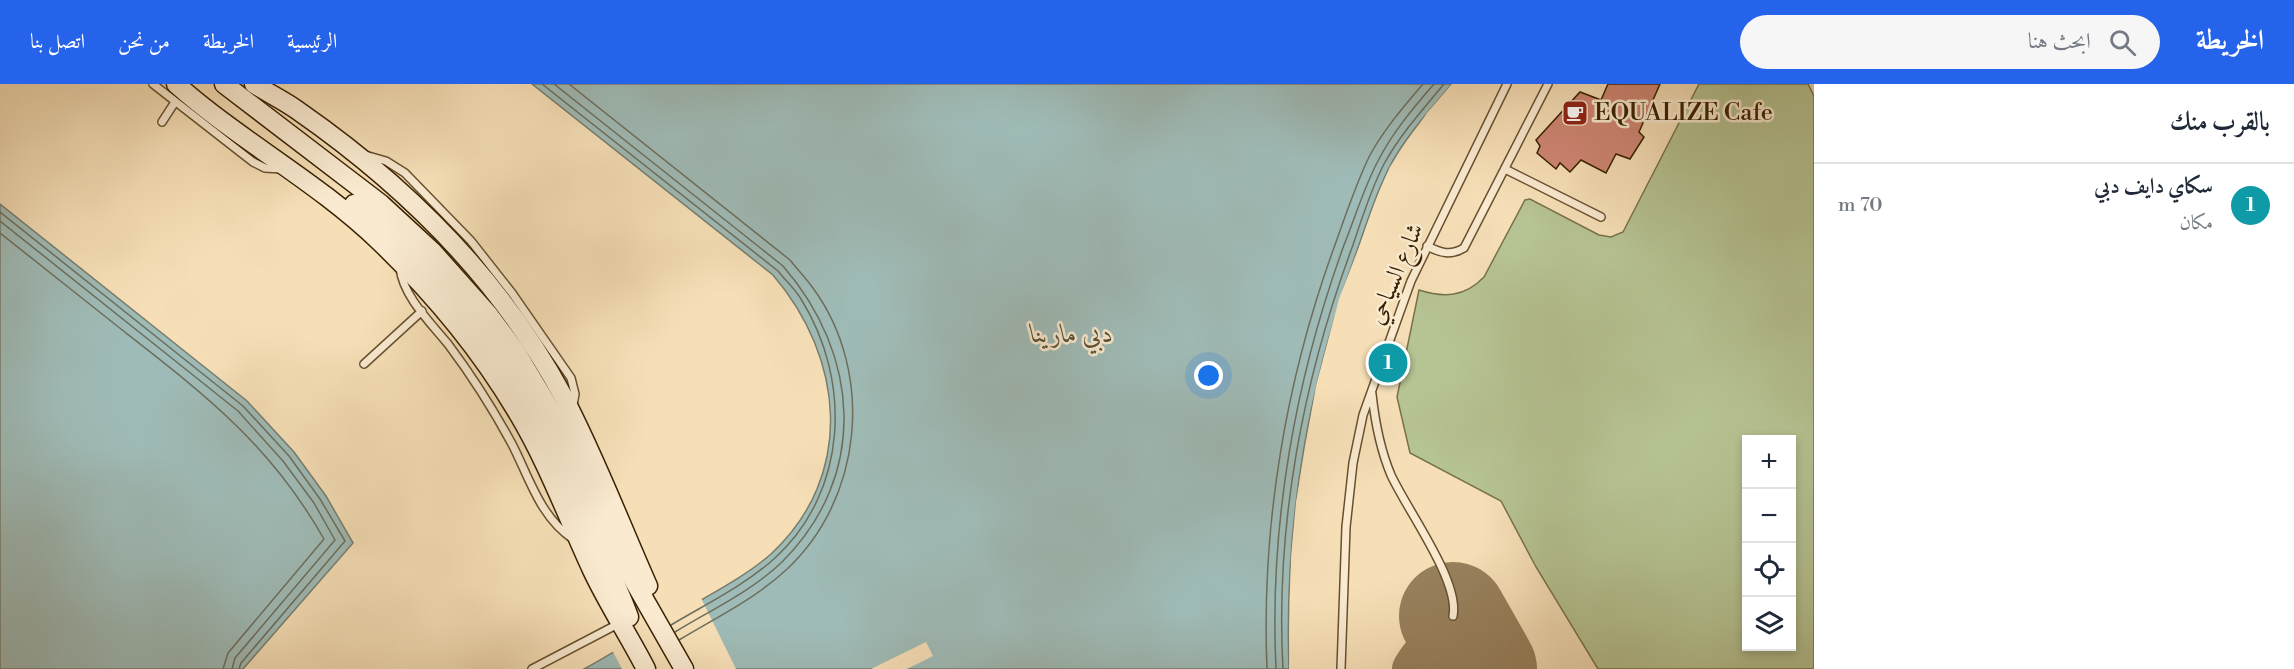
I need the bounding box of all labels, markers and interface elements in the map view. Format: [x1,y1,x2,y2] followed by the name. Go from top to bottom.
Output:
[1740,15,2160,69] search box
[2196,23,2264,58] text: الخريطة
[2106,26,2139,59] icon: search
[2028,28,2091,55] text: ابحث هنا
[30,29,85,55] text: اتصل بنا
[118,29,170,55] text: من نحن
[203,29,254,55] text: الخريطة
[287,29,337,55] text: الرئيسية
[1560,98,1590,128] cafe icon: EQUALIZE Cafe
[1594,98,1773,128] place label: EQUALIZE Cafe
[2170,106,2270,138] text: بالقرب منك
[2094,173,2213,200] text: سكاي دايف دبي
[1838,193,1883,218] text: 70 m
[2246,193,2255,218] text: 1
[2179,211,2213,236] text: مكان
[1361,219,1434,331] street label: شارع السياحي
[1029,318,1113,355] water label: دبي مارينا
[1368,340,1408,386] pin: 1
[1194,361,1223,390] your location
[1742,435,1796,651] map controls
[1742,435,1796,489] button: +
[1742,489,1796,543] button: −
[1742,543,1796,597] button: locate
[1742,597,1796,651] button: layers

